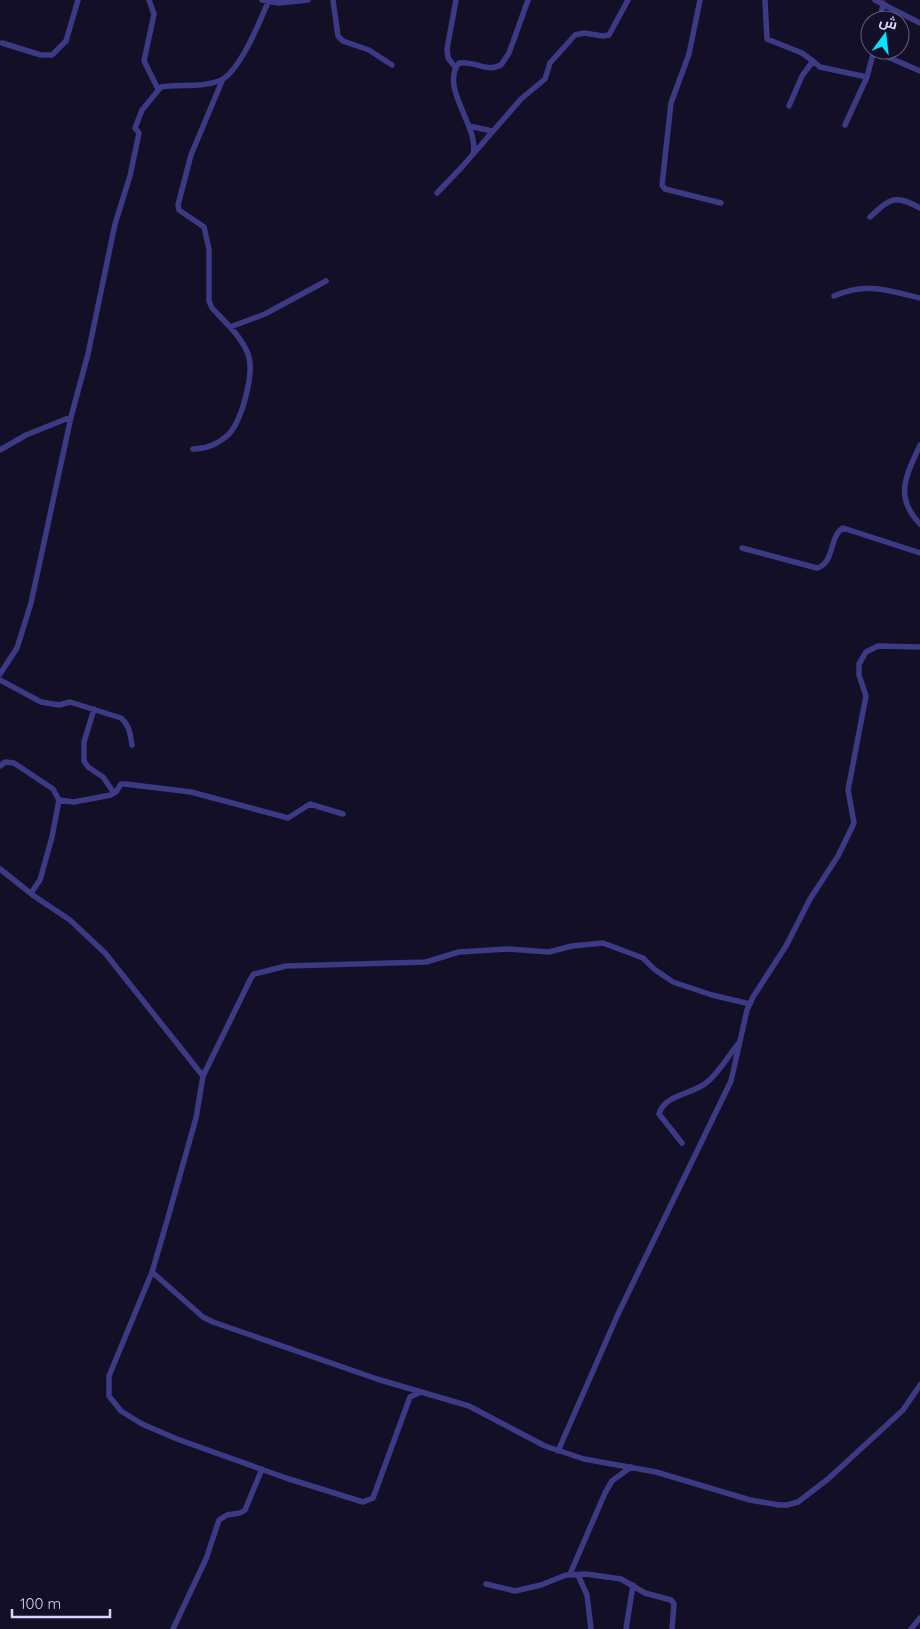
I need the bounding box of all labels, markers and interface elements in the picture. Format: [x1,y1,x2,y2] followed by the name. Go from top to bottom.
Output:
[860,10,910,60] north arrow
[877,11,899,33] text: ش
[12,1586,110,1618] scale bar
[20,1594,61,1613] text: 100 m

